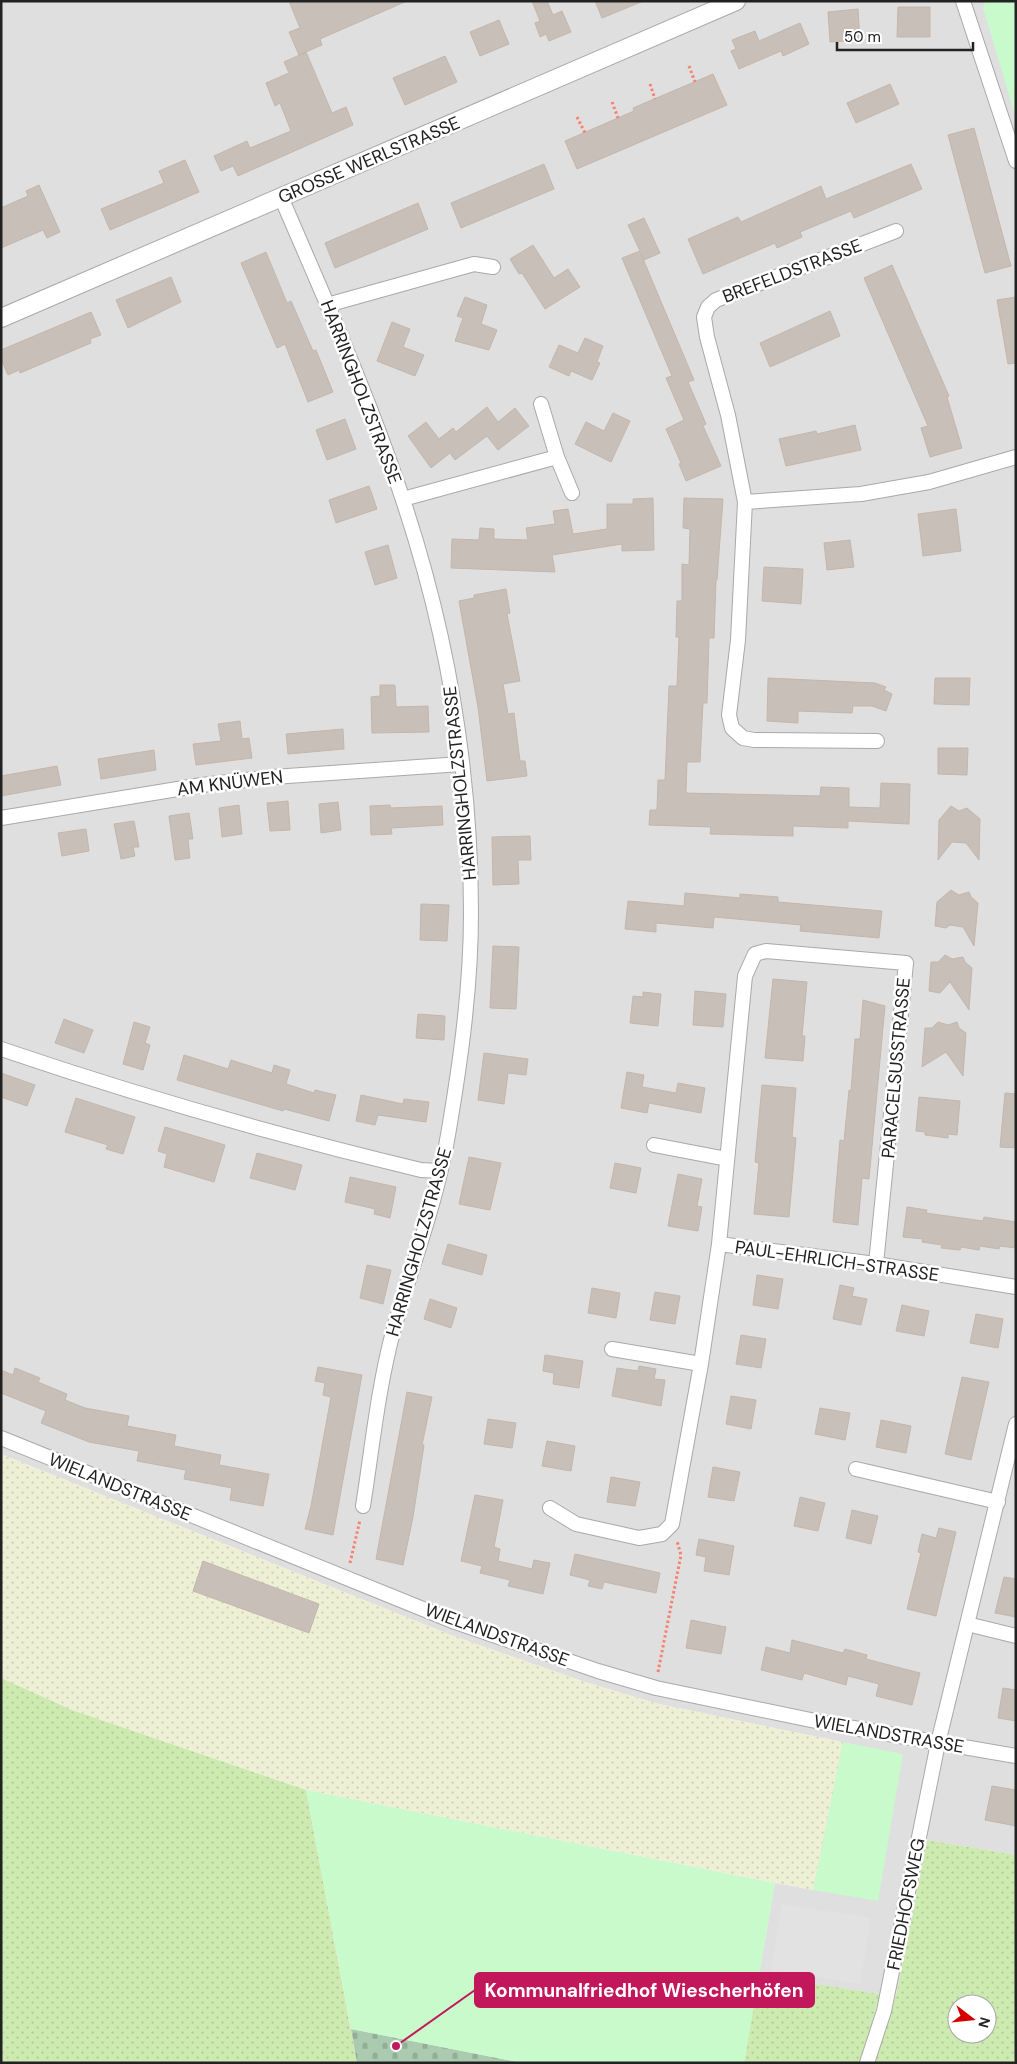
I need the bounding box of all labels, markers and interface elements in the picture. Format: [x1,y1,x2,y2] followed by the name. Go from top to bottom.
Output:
[837,20,973,52] scale bar
[844,27,881,47] text: 50 m
[274,111,464,209] street label: GROSSE WERLSTRASSE
[719,233,865,309] street label: BREFELDSTRASSE
[315,297,407,487] street label: HARRINGHOLZSTRASSE
[438,685,482,881] street label: HARRINGHOLZSTRASSE
[176,765,284,801] street label: AM KNÜWEN
[876,977,916,1159] street label: PARACELSUSSTRASSE
[381,1145,457,1339] street label: HARRINGHOLZSTRASSE
[733,1235,941,1287] street label: PAUL-EHRLICH-STRASSE
[45,1447,195,1527] street label: WIELANDSTRASSE
[421,1598,573,1672] street label: WIELANDSTRASSE
[812,1709,966,1759] street label: WIELANDSTRASSE
[881,1836,931,1972] street label: FRIEDHOFSWEG
[475,1973,814,2007] callout: Kommunalfriedhof Wiescherhöfen
[484,1978,804,2003] text: Kommunalfriedhof Wiescherhöfen
[947,1994,997,2044] north arrow
[974,2015,995,2030] text: N

